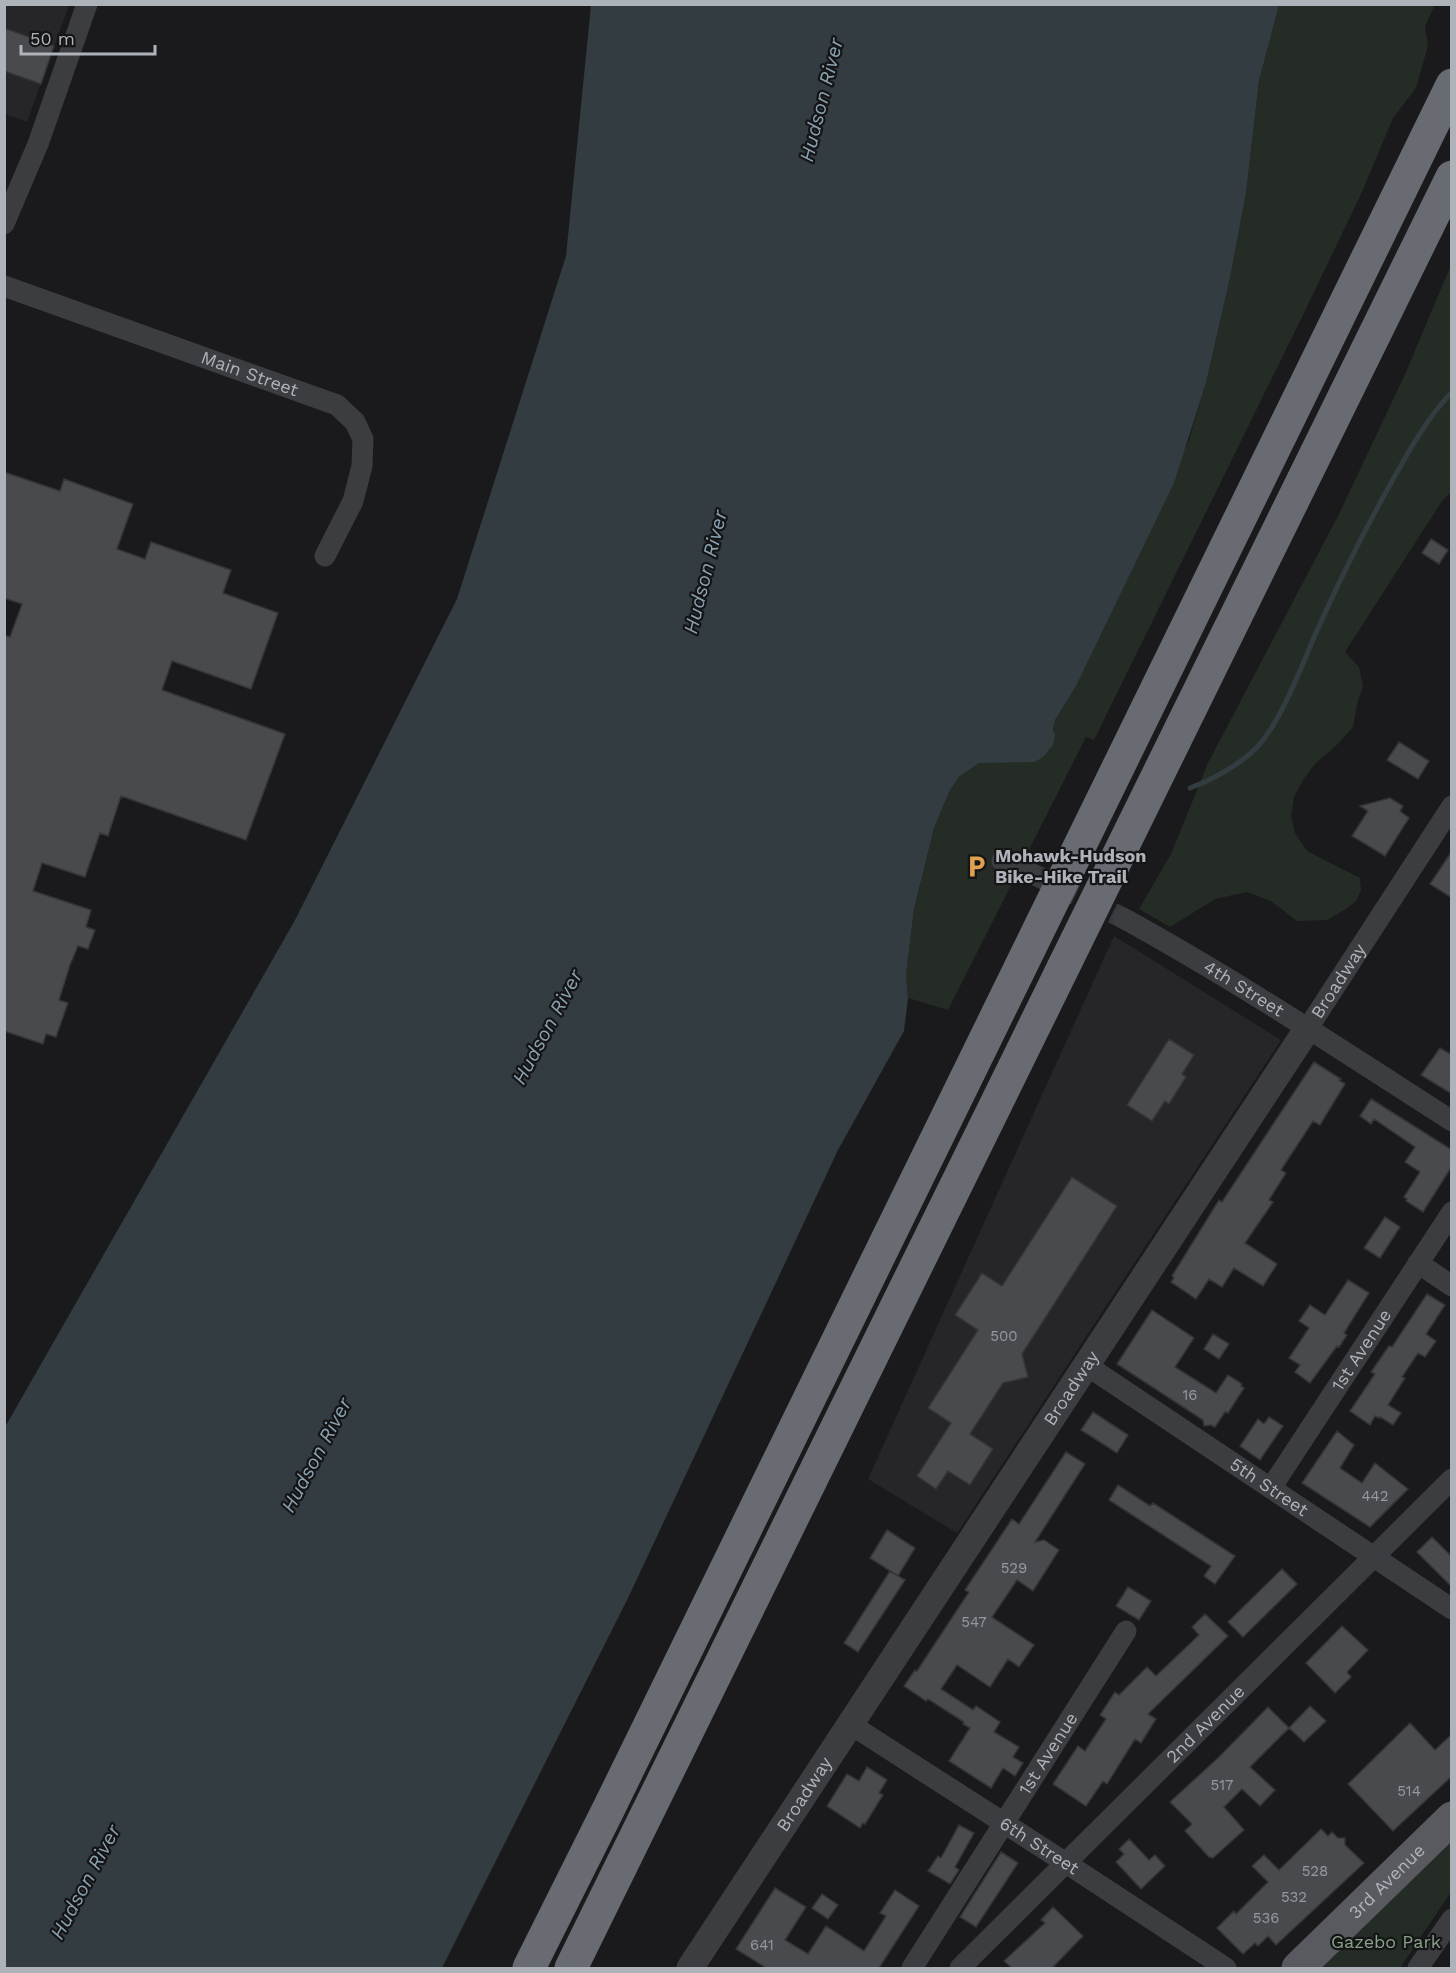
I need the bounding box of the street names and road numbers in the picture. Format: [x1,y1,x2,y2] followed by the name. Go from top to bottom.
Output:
[198,346,302,401] street label: Main Street
[1306,939,1370,1022] street label: Broadway
[1200,956,1288,1021] street label: 4th Street
[1327,1305,1395,1394] street label: 1st Avenue
[1039,1346,1103,1429] street label: Broadway
[1226,1453,1313,1520] street label: 5th Street
[1161,1680,1249,1767] street label: 2nd Avenue
[1014,1708,1082,1798] street label: 1st Avenue
[772,1752,836,1835] street label: Broadway
[996,1812,1083,1879] street label: 6th Street
[1344,1839,1429,1923] street label: 3rd Avenue

